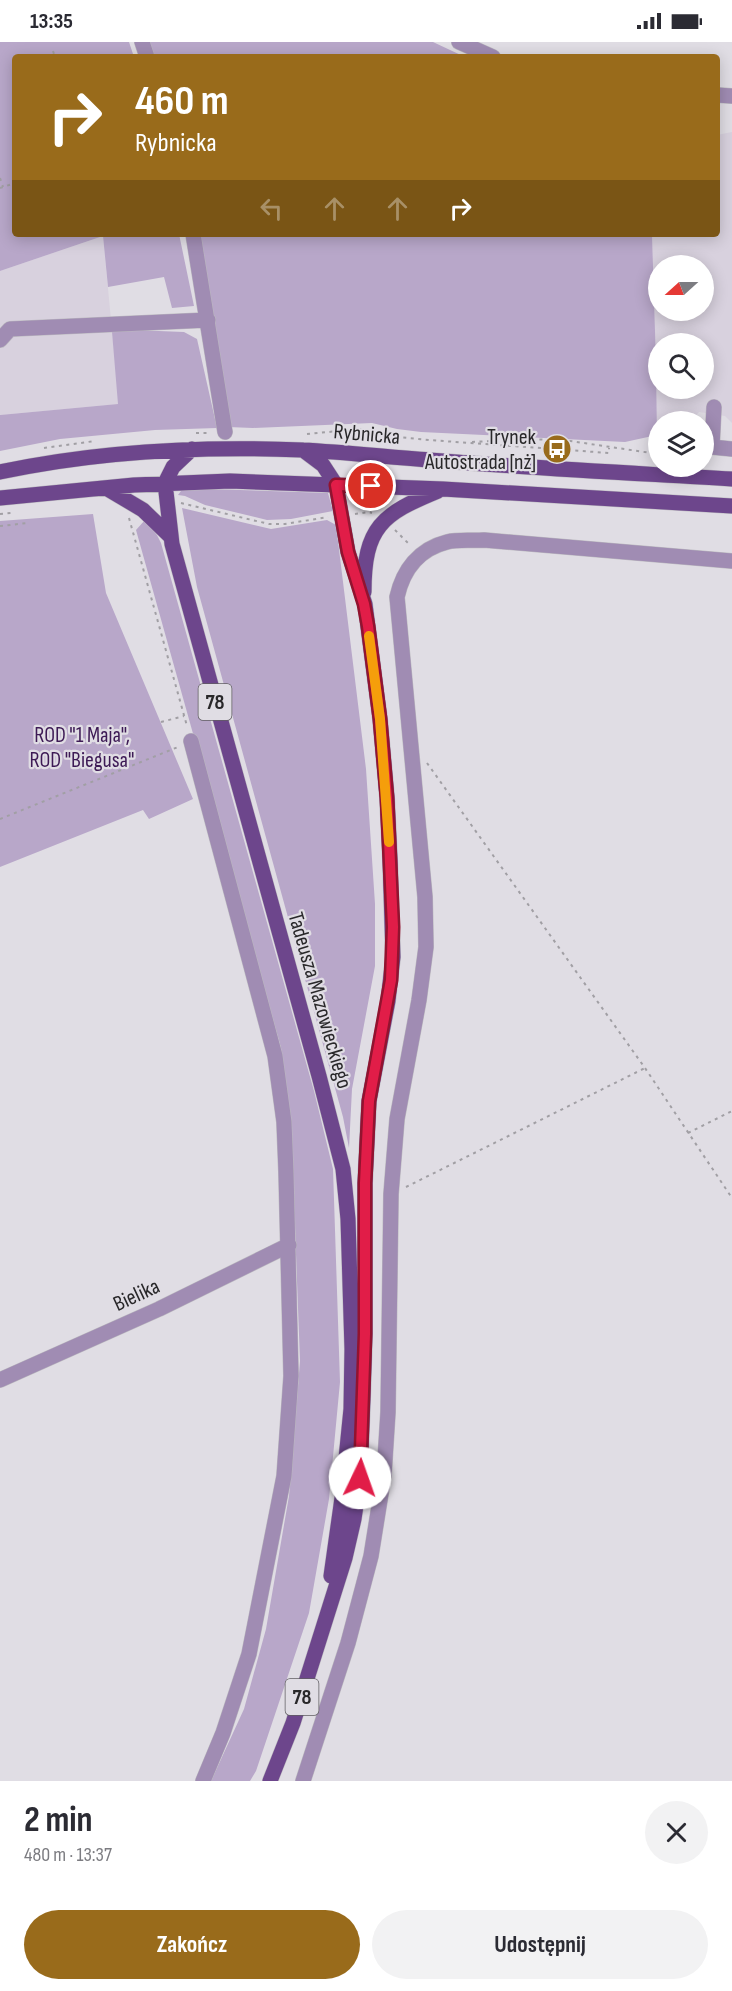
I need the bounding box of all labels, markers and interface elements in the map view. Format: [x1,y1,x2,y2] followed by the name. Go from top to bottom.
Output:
[30,8,73,35] text: 13:35
[135,76,229,127] text: 460 m
[36,78,114,156] icon: right
[135,127,217,159] text: Rybnicka
[255,192,288,225] icon: left
[318,192,351,225] icon: ahead
[381,192,414,225] icon: ahead
[444,192,477,225] icon: right
[648,255,714,321] north arrow
[648,255,714,477] map controls
[648,333,714,399] button: search
[648,411,714,477] button: layers
[333,418,401,451] street label: Rybnicka
[424,424,537,476] place label: Trynek Autostrada [nż]
[541,433,573,465] bus stop icon: Trynek Autostrada [nż]
[345,460,396,511] pin
[354,469,387,502] icon: arrive
[198,684,232,720] road number: 78
[29,722,135,774] park label: ROD "1 Maja", ROD "Biegusa"
[281,909,358,1092] street label: Tadeusza Mazowieckiego
[109,1273,164,1318] street label: Bielika
[328,1446,392,1510] position arrow
[286,1679,318,1715] road number: 78
[24,1799,93,1842] text: 2 min
[645,1801,708,1864] button: close
[24,1843,112,1867] text: 480 m · 13:37
[24,1910,360,1979] button: Zakończ
[372,1910,708,1979] button: Udostępnij

